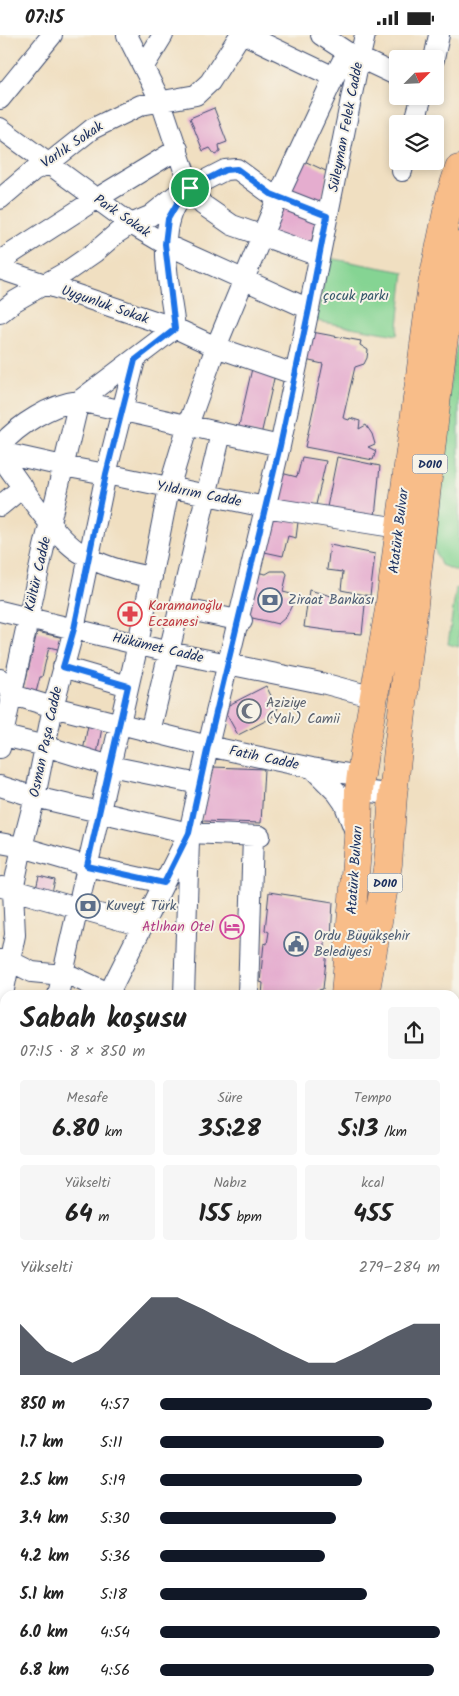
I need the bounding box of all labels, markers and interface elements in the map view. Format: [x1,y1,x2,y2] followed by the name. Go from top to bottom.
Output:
[25,3,64,33] text: 07:15
[389,50,444,105] north arrow
[389,50,444,170] map controls
[323,59,370,194] street label: Süleyman Felek Cadde
[389,115,444,170] button: layers
[36,116,108,174] street label: Varlık Sokak
[169,167,211,209] pin
[176,174,204,202] icon: arrive
[89,189,155,243] street label: Park Sokak
[58,280,152,330] street label: Uygunluk Sokak
[323,285,389,307] park label: çocuk parkı
[412,454,448,473] road number: D010
[155,475,244,513] street label: Yıldırım Cadde
[383,486,415,575] street label: Atatürk Bulvar
[19,534,57,614] street label: Kültür Cadde
[257,587,283,613] bank icon: Ziraat Bankası
[288,589,375,611] place label: Ziraat Bankası
[148,595,223,633] place label: Karamanoğlu Eczanesi
[117,601,143,627] pharmacy icon: Karamanoğlu Eczanesi
[110,627,206,669] street label: Hükümet Cadde
[24,684,69,799] street label: Osman Paşa Cadde
[266,692,341,730] place label: Aziziye (Yalı) Camii
[236,698,262,724] mosque icon: Aziziye (Yalı) Camii
[227,740,302,776] street label: Fatih Cadde
[341,824,369,915] street label: Atatürk Bulvarı
[368,873,402,893] road number: D010
[75,893,101,919] bank icon: Kuveyt Türk
[106,895,177,917] place label: Kuveyt Türk
[219,914,245,940] hotel icon: Atlıhan Otel
[142,916,215,938] place label: Atlıhan Otel
[314,925,411,963] place label: Ordu Büyükşehir Belediyesi
[283,931,309,957] public building icon: Ordu Büyükşehir Belediyesi
[20,997,186,1042] text: Sabah koşusu
[388,1007,440,1059] button: share
[20,1039,145,1064] text: 07:15 · 8 × 850 m
[67,1087,108,1109] text: Mesafe
[217,1087,243,1109] text: Süre
[354,1087,392,1109] text: Tempo
[52,1109,99,1149] text: 6.80
[199,1109,261,1149] text: 35:28
[339,1109,379,1149] text: 5:13
[99,1121,123,1143] text: km
[379,1121,407,1143] text: /km
[64,1172,110,1194] text: Yükselti
[213,1172,247,1194] text: Nabız
[361,1172,384,1194] text: kcal
[65,1194,93,1234] text: 64
[198,1194,231,1234] text: 155
[353,1194,392,1234] text: 455
[93,1206,109,1228] text: m
[231,1206,262,1228] text: bpm
[20,1255,72,1280] text: Yükselti
[359,1255,440,1280] text: 279–284 m
[20,1392,65,1417] text: 850 m
[100,1392,129,1417] text: 4:57
[20,1430,63,1455] text: 1.7 km
[100,1430,123,1455] text: 5:11
[20,1468,68,1493] text: 2.5 km
[100,1468,125,1493] text: 5:19
[20,1506,68,1531] text: 3.4 km
[100,1506,130,1531] text: 5:30
[20,1544,69,1569] text: 4.2 km
[100,1544,131,1569] text: 5:36
[20,1582,64,1607] text: 5.1 km
[100,1582,127,1607] text: 5:18
[20,1620,68,1645] text: 6.0 km
[100,1620,130,1645] text: 4:54
[20,1658,69,1683] text: 6.8 km
[100,1658,130,1683] text: 4:56

